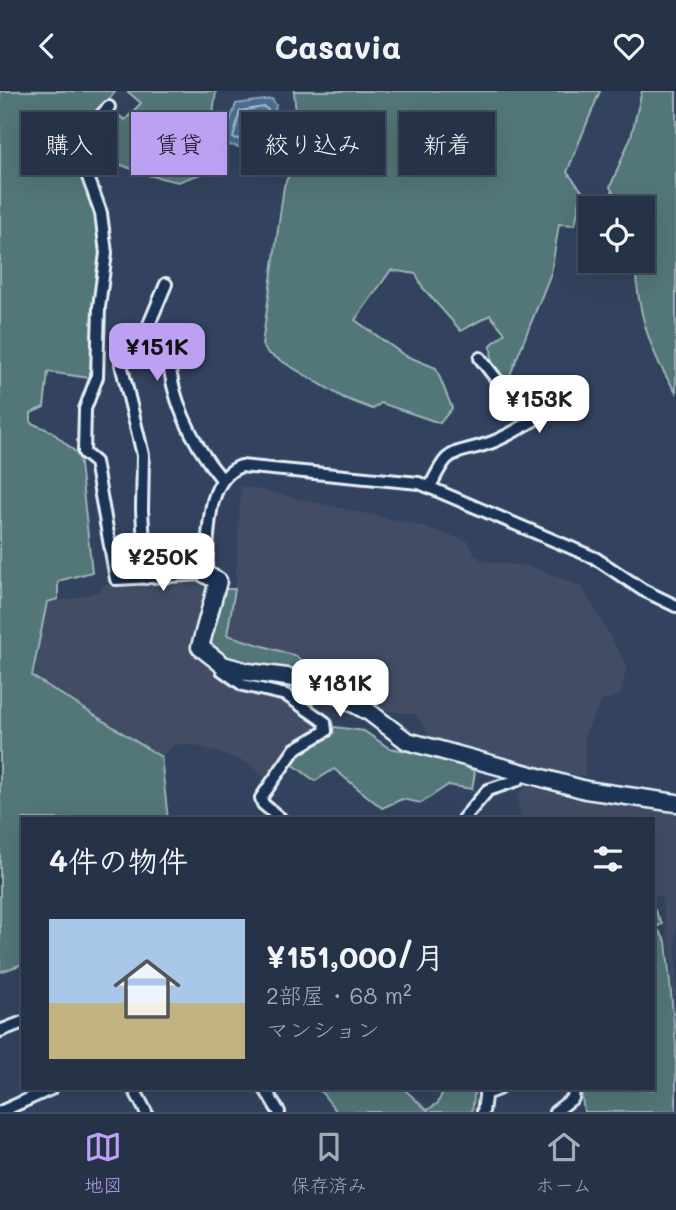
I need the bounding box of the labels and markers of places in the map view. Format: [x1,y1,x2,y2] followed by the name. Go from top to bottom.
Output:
[108,323,206,383] pin: ¥151K
[490,375,588,435] pin: ¥153K
[114,533,212,593] pin: ¥250K
[291,659,389,719] pin: ¥181K

